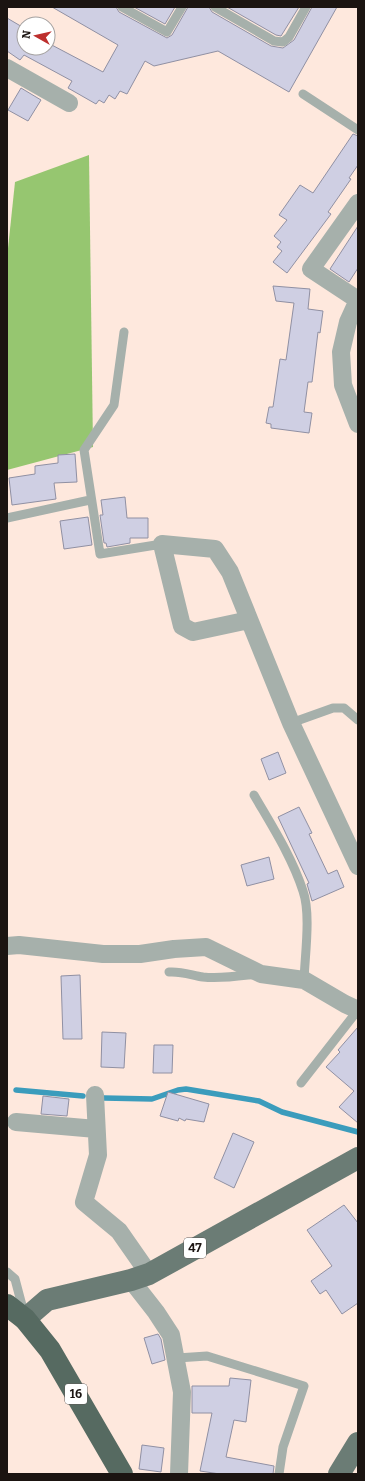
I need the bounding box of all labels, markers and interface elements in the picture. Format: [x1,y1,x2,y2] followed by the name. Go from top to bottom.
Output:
[16,16,56,56] north arrow
[20,29,34,40] text: N
[184,1238,206,1258] road number: 47
[65,1384,87,1404] road number: 16

